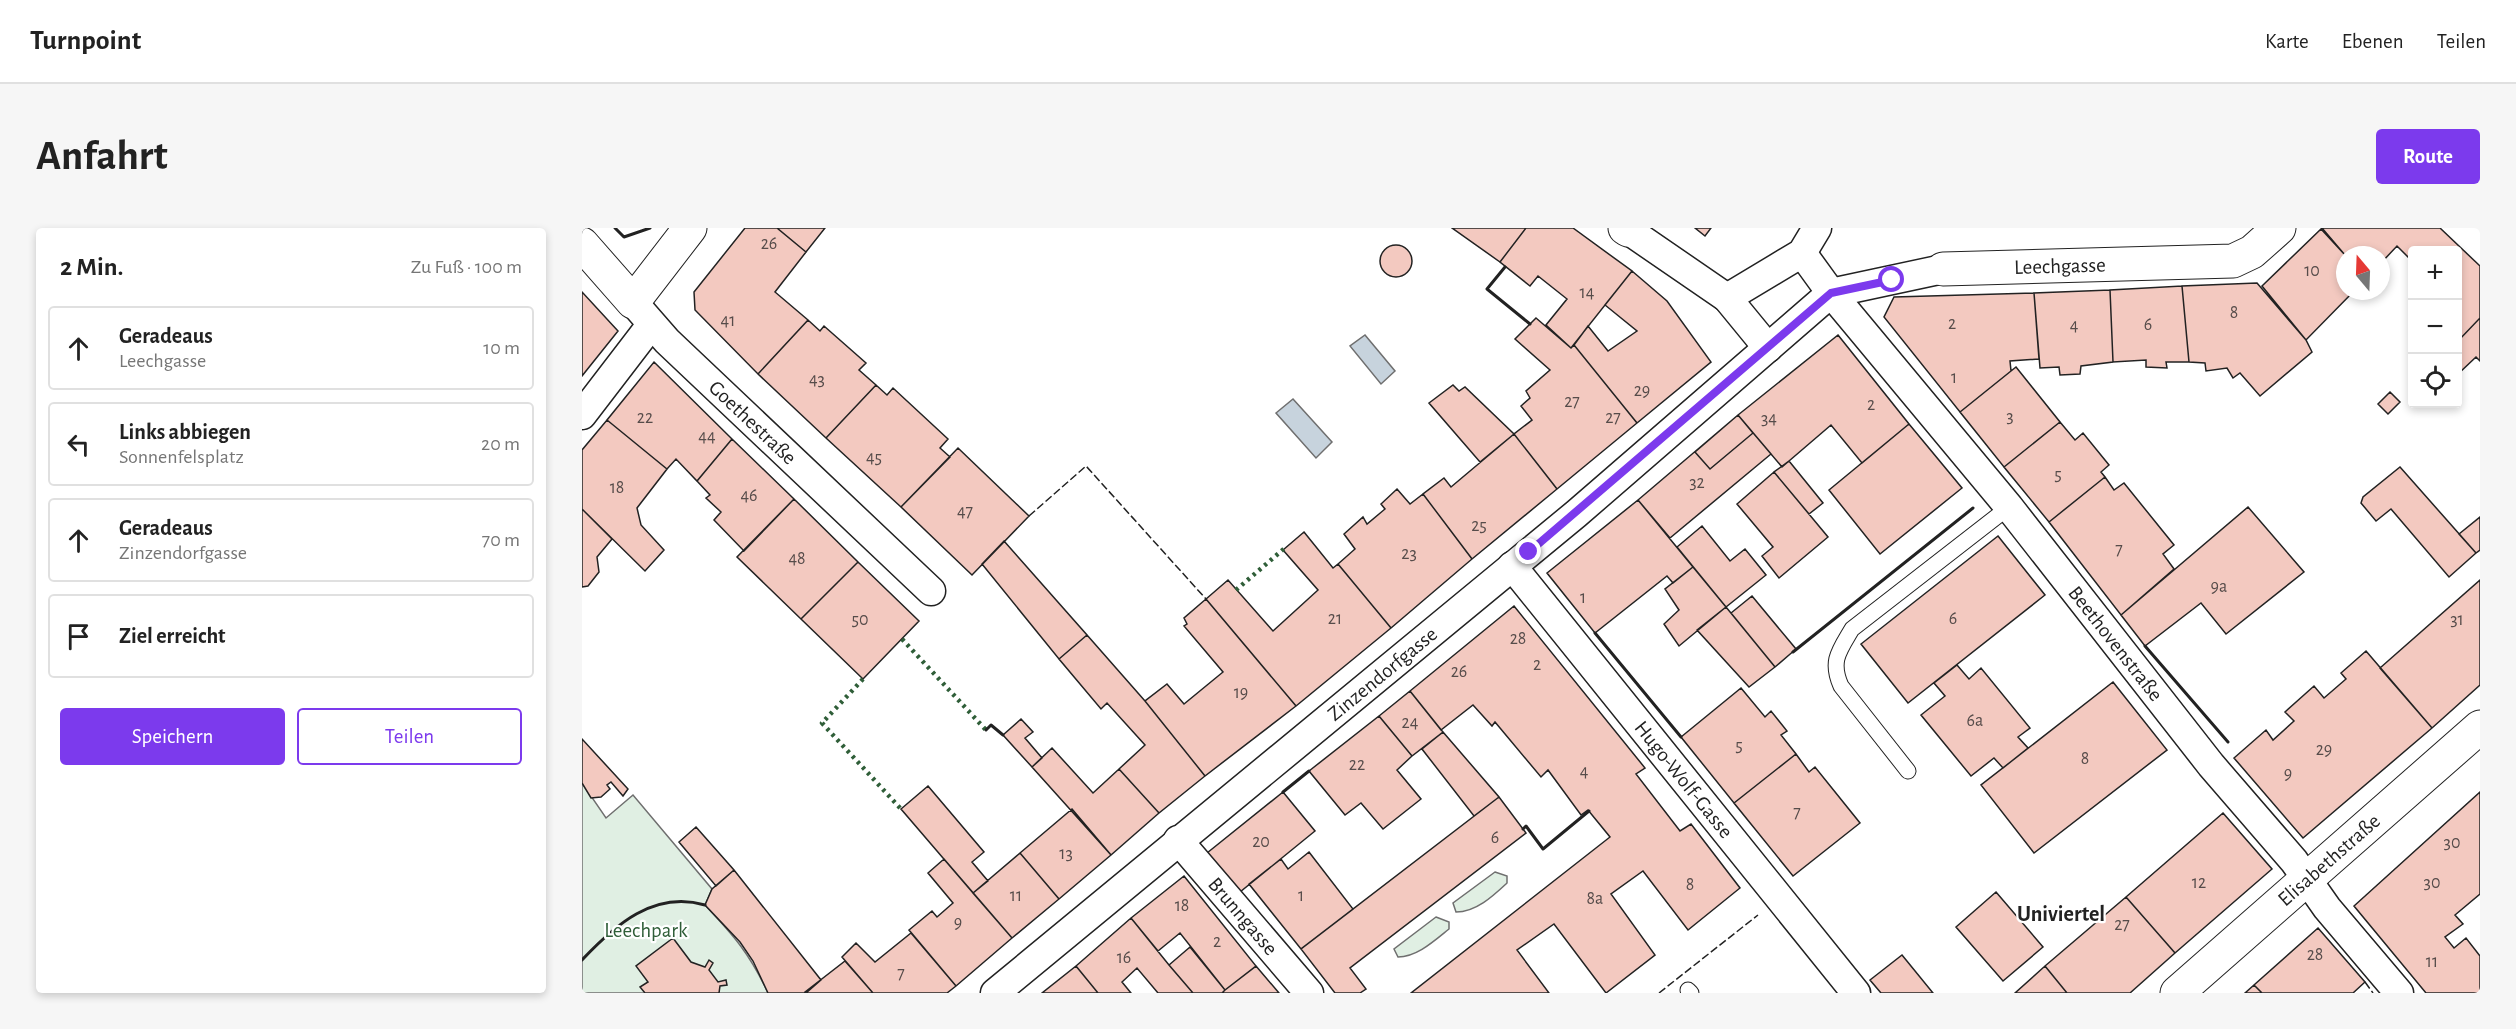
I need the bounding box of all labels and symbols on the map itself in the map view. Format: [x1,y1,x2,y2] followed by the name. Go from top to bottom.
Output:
[761,235,777,253] house number: 26
[2336,246,2390,300] north arrow
[2014,254,2106,278] street label: Leechgasse
[2304,262,2320,280] house number: 10
[1878,266,1904,292] route start
[1580,284,1595,302] house number: 14
[2230,304,2238,322] house number: 8
[721,312,735,330] house number: 41
[1948,315,1956,333] house number: 2
[2144,316,2152,334] house number: 6
[2070,317,2079,335] house number: 4
[1951,369,1957,387] house number: 1
[809,371,825,389] house number: 43
[705,376,801,468] street label: Goethestraße
[1634,382,1650,400] house number: 29
[1564,393,1580,411] house number: 27
[1867,396,1875,414] house number: 2
[2006,408,2014,426] house number: 3
[637,409,653,427] house number: 22
[1605,409,1621,427] house number: 27
[1761,410,1777,428] house number: 34
[698,428,716,446] house number: 44
[866,449,882,467] house number: 45
[2054,466,2062,484] house number: 5
[1689,474,1705,492] house number: 32
[610,479,624,497] house number: 18
[740,487,758,505] house number: 46
[957,503,973,521] house number: 47
[1471,517,1487,535] house number: 25
[1515,538,1541,564] route end
[2115,541,2123,559] house number: 7
[1401,545,1417,563] house number: 23
[788,550,806,568] house number: 48
[2211,578,2227,596] house number: 9a
[2065,582,2167,705] street label: Beethovenstraße
[1580,589,1586,607] house number: 1
[1328,610,1342,628] house number: 21
[1949,610,1957,628] house number: 6
[851,611,869,629] house number: 50
[2450,611,2464,629] house number: 31
[1324,623,1441,725] street label: Zinzendorfgasse
[1510,630,1526,648] house number: 28
[1533,656,1541,674] house number: 2
[1451,663,1467,681] house number: 26
[1234,684,1248,702] house number: 19
[1967,712,1983,730] house number: 6a
[1402,714,1419,732] house number: 24
[1631,717,1737,842] street label: Hugo-Wolf-Gasse
[1735,737,1743,755] house number: 5
[2316,741,2332,759] house number: 29
[2081,750,2089,768] house number: 8
[1349,756,1365,774] house number: 22
[1580,763,1589,781] house number: 4
[2284,765,2292,783] house number: 9
[1793,804,1801,822] house number: 7
[2274,810,2384,910] street label: Elisabethstraße
[1491,829,1499,847] house number: 6
[1252,833,1270,851] house number: 20
[2444,834,2460,852] house number: 30
[1059,845,1073,863] house number: 13
[1204,873,1282,959] street label: Brunngasse
[2192,874,2206,892] house number: 12
[2424,874,2440,892] house number: 30
[1686,876,1694,894] house number: 8
[1010,887,1022,905] house number: 11
[1298,887,1304,905] house number: 1
[1587,890,1603,908] house number: 8a
[1175,897,1189,915] house number: 18
[2017,903,2105,925] district label: Univiertel
[954,914,962,932] house number: 9
[2114,916,2130,934] house number: 27
[604,920,688,941] park label: Leechpark
[1213,933,1221,951] house number: 2
[2307,946,2323,964] house number: 28
[1117,949,1131,967] house number: 16
[2426,953,2438,971] house number: 11
[897,965,905,983] house number: 7

